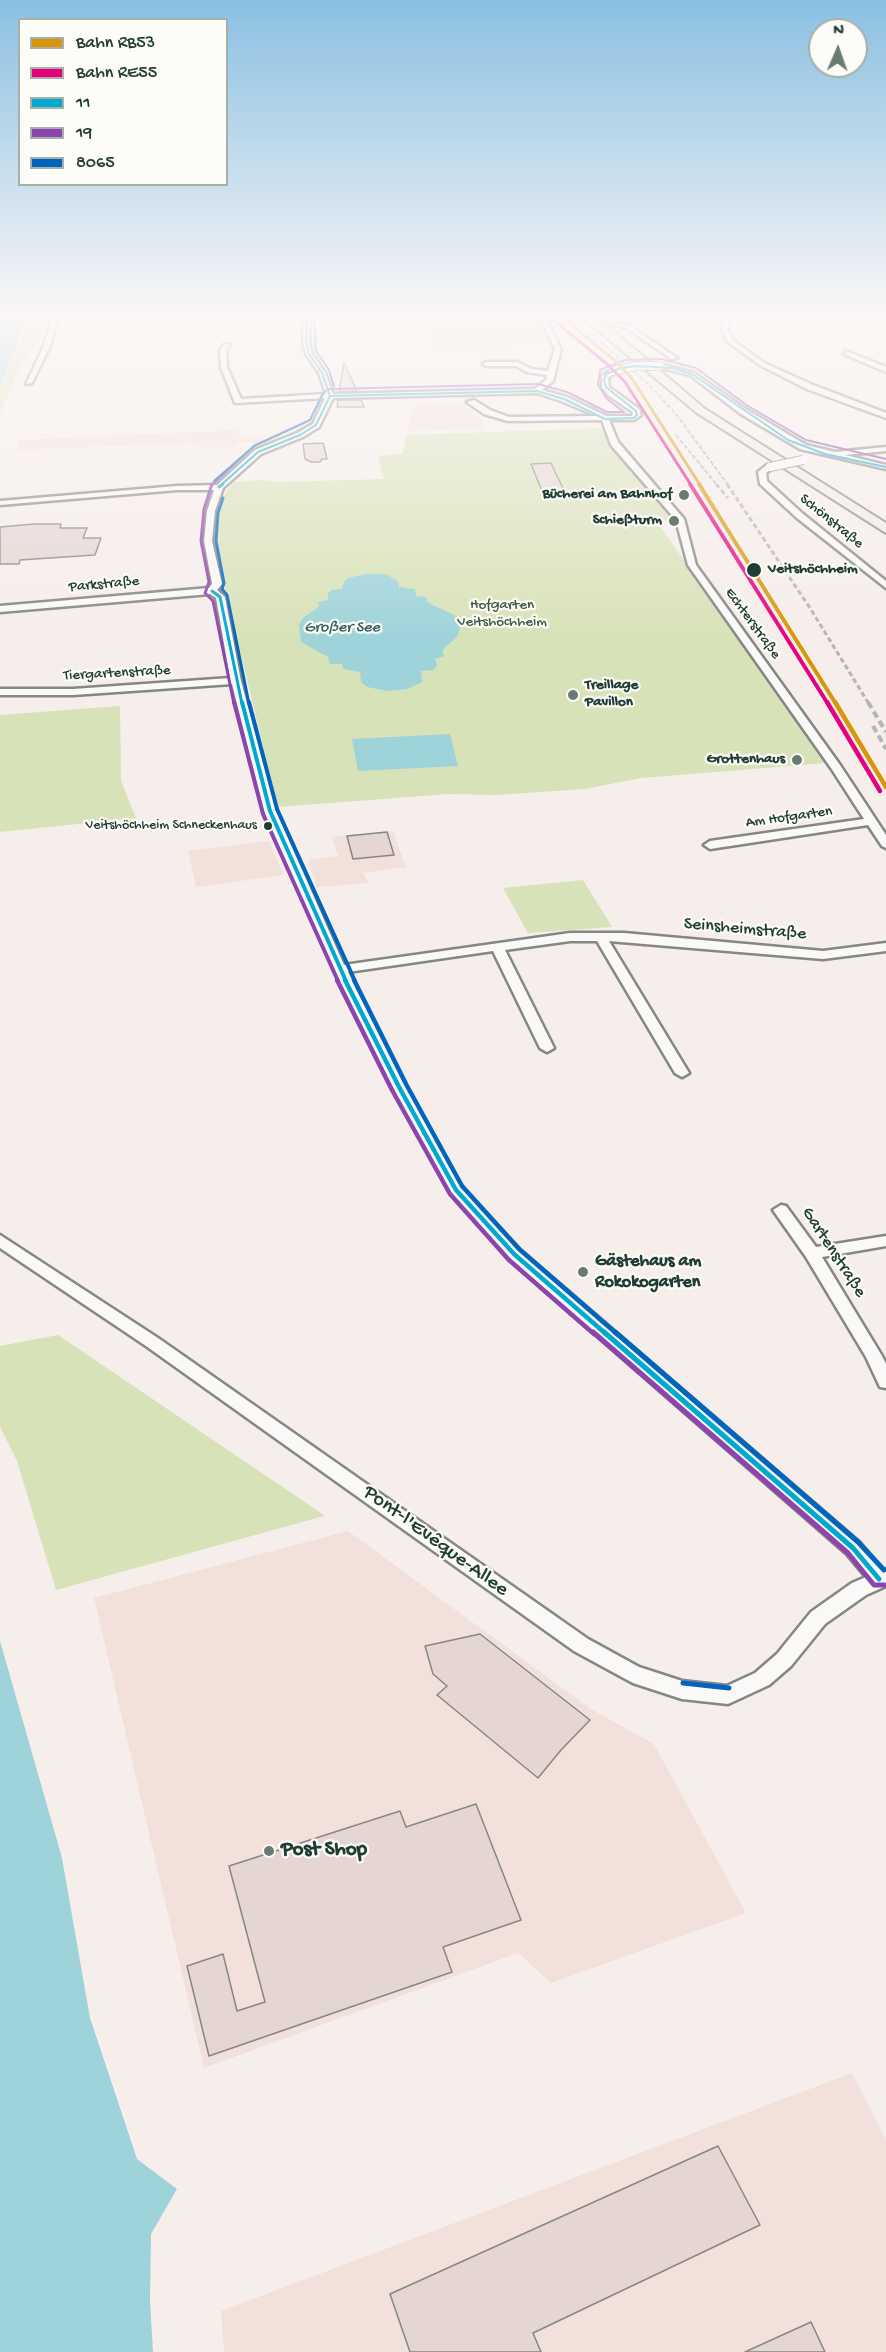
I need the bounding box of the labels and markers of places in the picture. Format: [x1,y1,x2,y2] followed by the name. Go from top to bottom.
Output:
[542,486,672,504] place label: Bücherei am Bahnhof
[677,488,691,502] marker: Bücherei am Bahnhof
[593,512,662,530] place label: Schießturm
[667,514,681,528] marker: Schießturm
[745,561,763,579] marker: Veitshöchheim
[768,561,858,579] place label: Veitshöchheim
[585,677,638,712] place label: Treillage Pavillon
[566,688,580,702] marker: Treillage Pavillon
[706,751,785,769] place label: Grottenhaus
[790,753,804,767] marker: Grottenhaus
[85,818,257,834] place label: Veitshöchheim Schneckenhaus
[262,820,274,832] marker: Veitshöchheim Schneckenhaus
[595,1251,701,1294] place label: Gästehaus am Rokokogarten
[576,1265,590,1279] marker: Gästehaus am Rokokogarten
[281,1838,367,1864] place label: Post Shop
[262,1844,276,1858] marker: Post Shop

